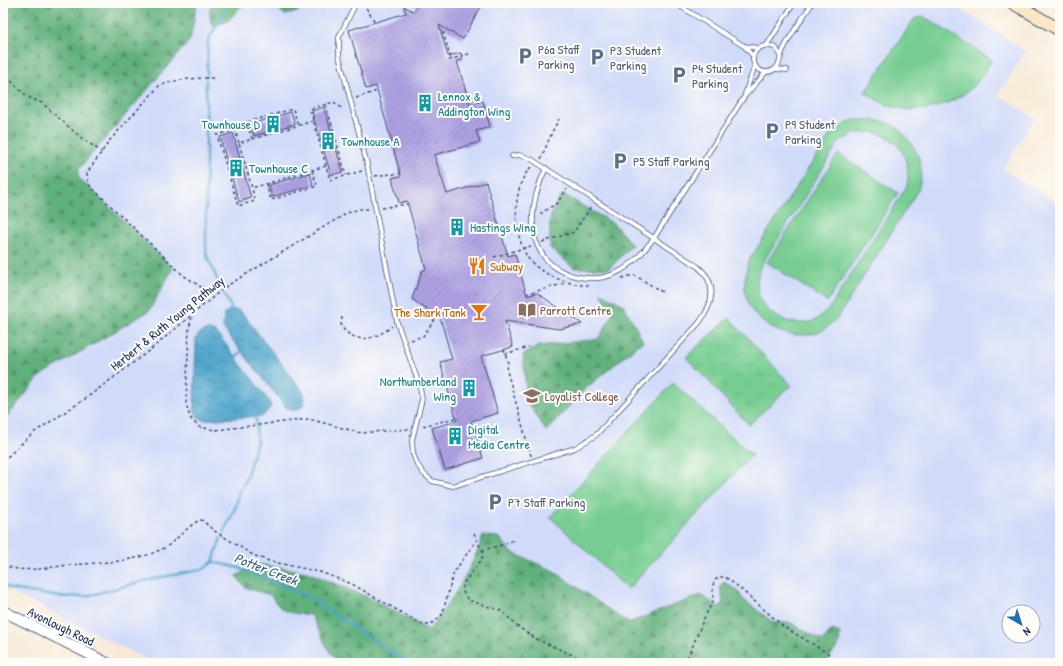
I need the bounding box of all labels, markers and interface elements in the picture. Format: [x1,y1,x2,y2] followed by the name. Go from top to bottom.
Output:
[538,40,580,73] place label: P6a Staff Parking
[610,41,662,74] place label: P3 Student Parking
[515,46,535,66] parking icon: P6a Staff Parking
[587,47,607,67] parking icon: P3 Student Parking
[692,59,743,92] place label: P4 Student Parking
[669,65,689,85] parking icon: P4 Student Parking
[438,87,510,120] place label: Lennox & Addington Wing
[415,93,435,113] building icon: Lennox & Addington Wing
[263,114,283,134] building icon: Townhouse D
[202,115,261,133] place label: Townhouse D
[785,115,836,148] place label: P9 Student Parking
[762,121,782,141] parking icon: P9 Student Parking
[318,131,338,151] building icon: Townhouse A
[341,132,400,150] place label: Townhouse A
[610,151,630,171] parking icon: P5 Staff Parking
[633,152,710,170] place label: P5 Staff Parking
[226,158,246,178] building icon: Townhouse C
[249,159,308,177] place label: Townhouse C
[447,217,467,237] building icon: Hastings Wing
[470,218,536,236] place label: Hastings Wing
[467,256,487,276] restaurant icon: Subway
[490,257,524,275] place label: Subway
[106,271,228,375] street label: Herbert & Ruth Young Pathway
[517,300,537,320] library icon: Parrott Centre
[540,301,611,319] place label: Parrott Centre
[469,302,489,322] bar icon: The Shark Tank
[394,303,467,321] place label: The Shark Tank
[380,372,456,405] place label: Northumberland Wing
[459,378,479,398] building icon: Northumberland Wing
[522,386,542,406] school or university icon: Loyalist College
[545,387,619,405] place label: Loyalist College
[468,420,530,453] place label: Digital Media Centre
[445,426,465,446] building icon: Digital Media Centre
[485,492,505,512] parking icon: P7 Staff Parking
[508,493,586,511] place label: P7 Staff Parking
[232,548,302,590] water label: Potter Creek
[25,602,97,650] street label: Avonlough Road
[1001,604,1041,644] north arrow
[1021,624,1034,639] text: N

